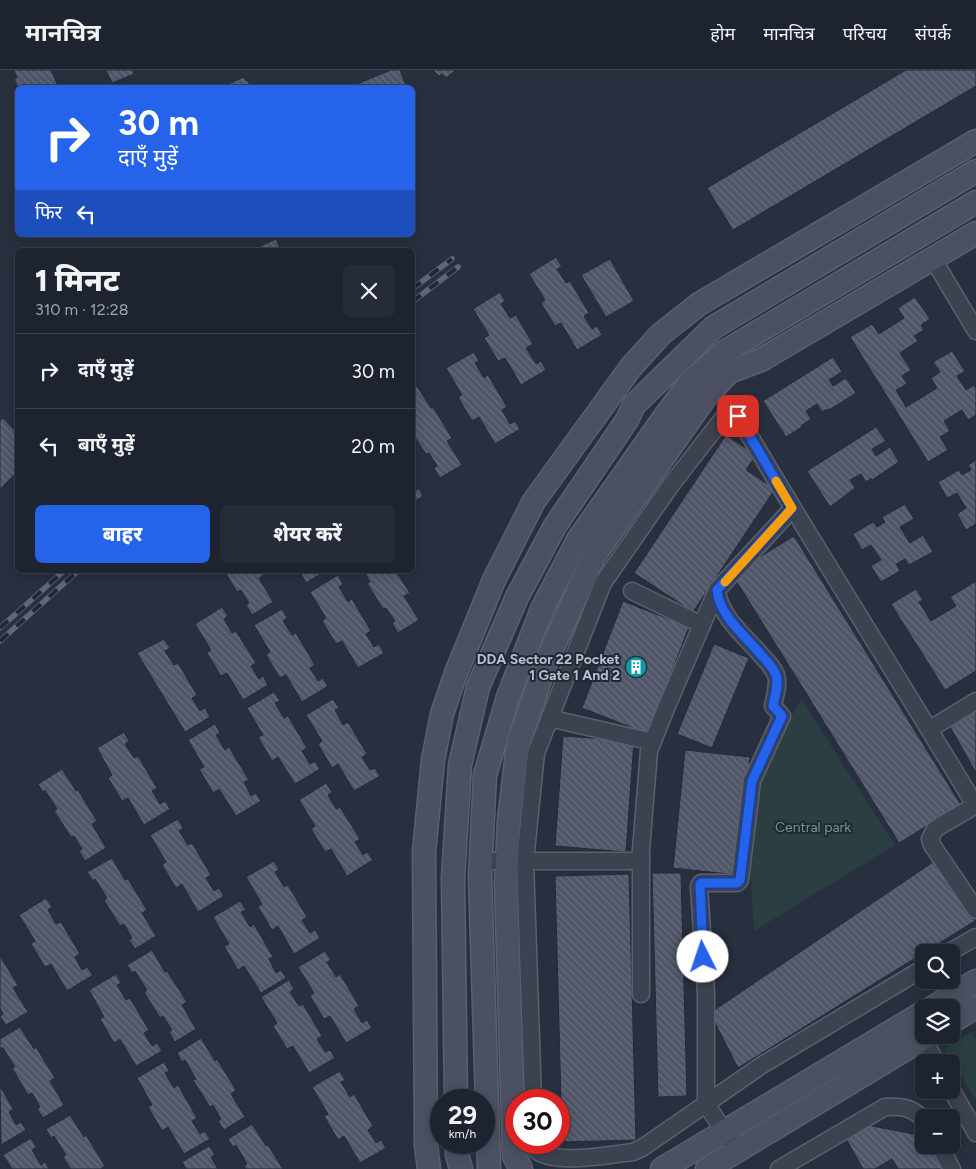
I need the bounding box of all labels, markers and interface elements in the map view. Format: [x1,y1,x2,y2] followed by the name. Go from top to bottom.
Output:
[25,18,101,47] text: मानचित्र
[710,23,735,45] text: होम
[763,23,815,45] text: मानचित्र
[843,23,887,45] text: परिचय
[915,23,951,45] text: संपर्क
[118,102,199,144] text: 30 m
[35,105,100,170] icon: right
[118,144,178,171] text: दाएँ मुड़ें
[72,200,100,228] icon: left
[35,201,62,224] text: फिर
[35,262,119,299] text: 1 मिनट
[343,265,395,317] button: close
[35,300,128,319] text: 310 m · 12:28
[35,357,63,385] icon: right
[78,358,134,381] text: दाएँ मुड़ें
[352,360,395,383] text: 30 m
[717,395,759,437] pin
[724,402,752,430] icon: arrive
[35,432,63,460] icon: left
[78,433,135,456] text: बाएँ मुड़ें
[351,435,395,458] text: 20 m
[35,505,210,563] button: बाहर
[220,505,395,563] button: शेयर करें
[477,651,620,684] place label: DDA Sector 22 Pocket 1 Gate 1 And 2
[624,655,648,679] building icon: DDA Sector 22 Pocket 1 Gate 1 And 2
[775,819,851,836] park label: Central park
[676,930,728,982] position arrow
[915,944,960,1154] map controls
[915,944,960,989] button: search
[915,999,960,1044] button: layers
[915,1054,960,1099] button: +
[505,1089,570,1154] speed limit sign: 30
[448,1100,477,1130] text: 29
[915,1109,960,1154] button: −
[449,1127,476,1141] text: km/h

